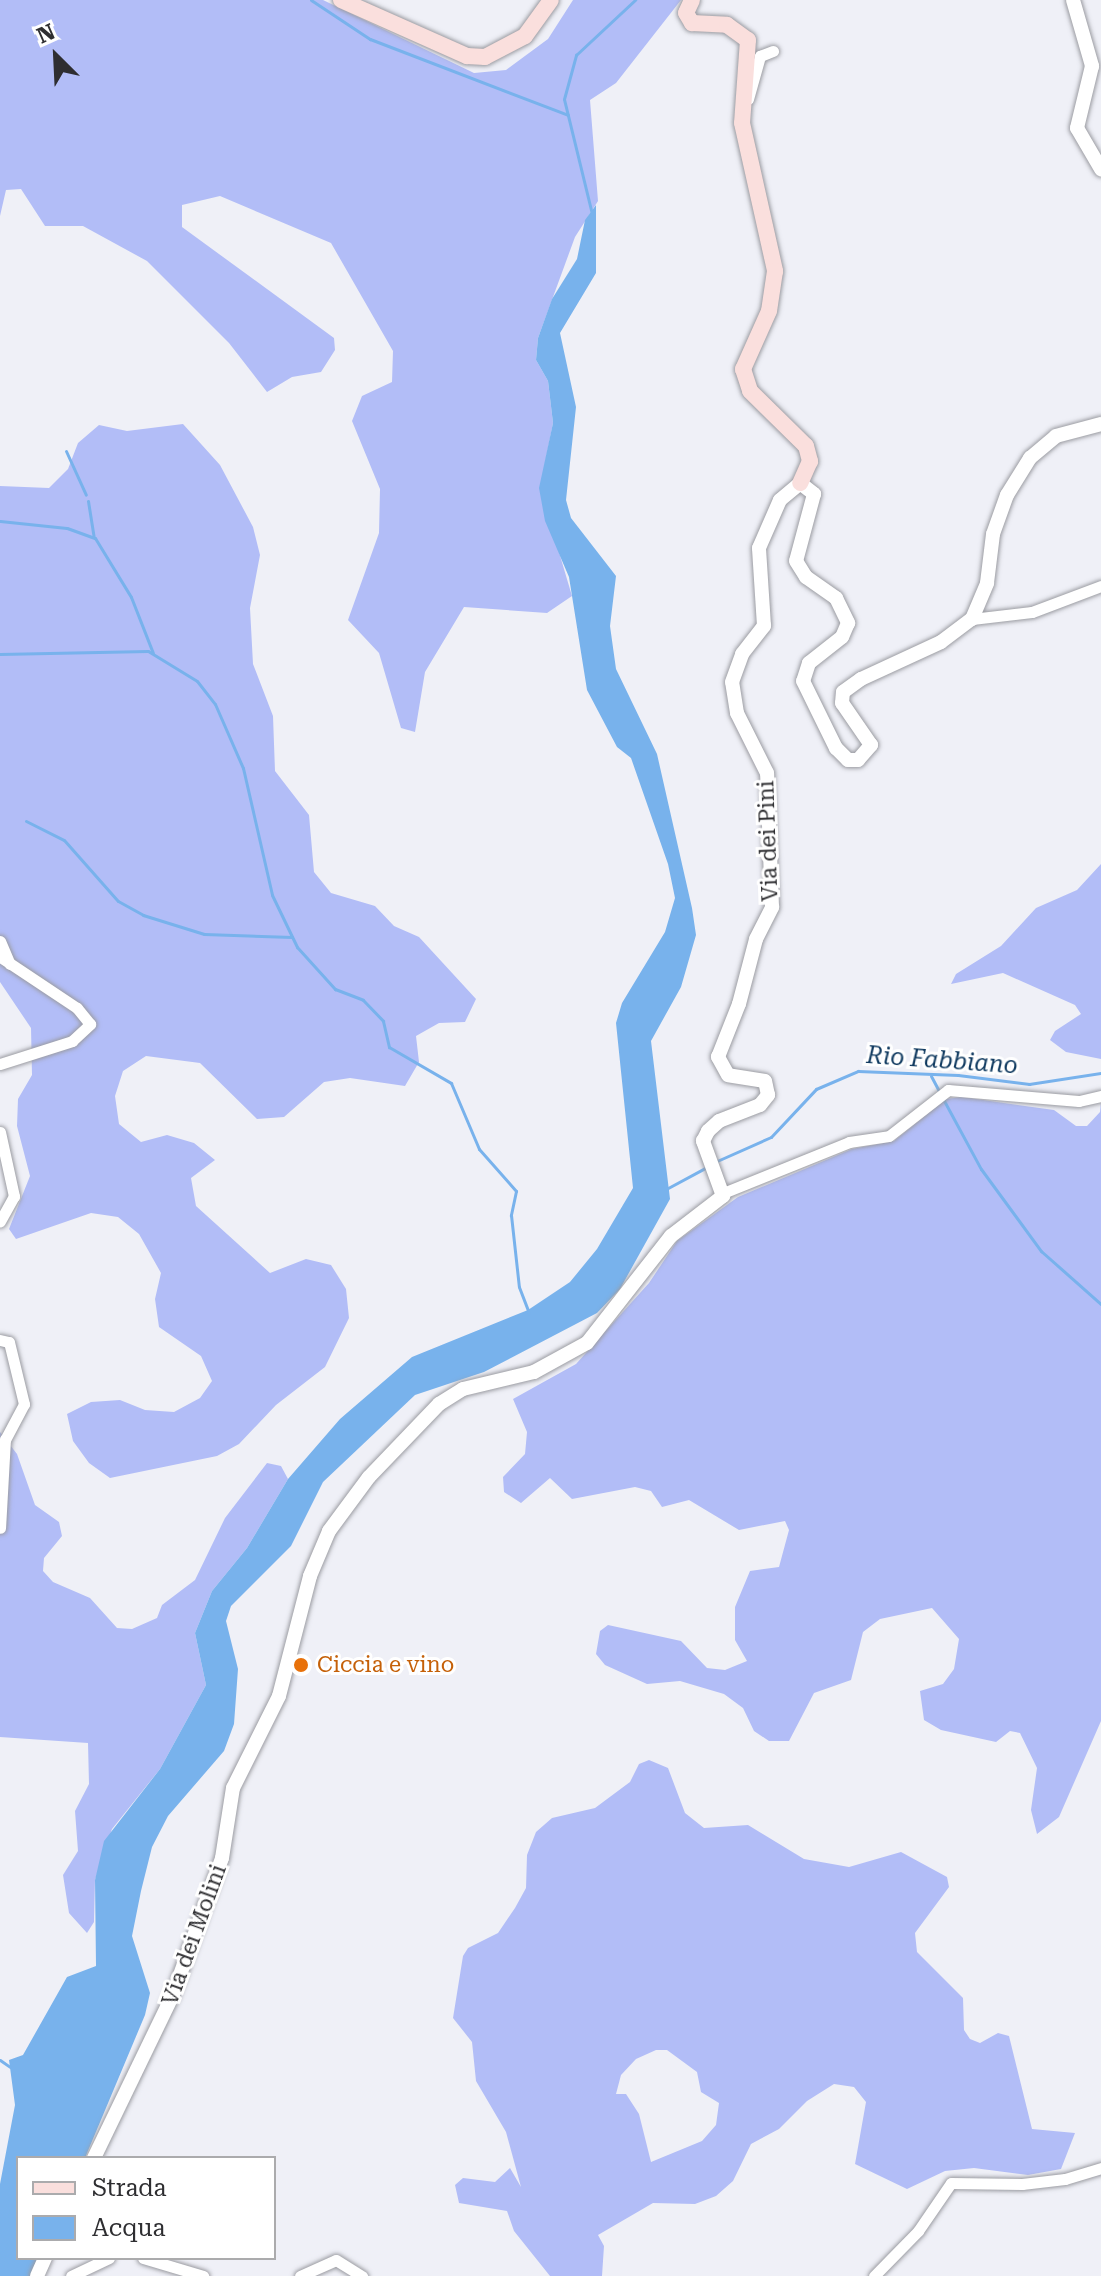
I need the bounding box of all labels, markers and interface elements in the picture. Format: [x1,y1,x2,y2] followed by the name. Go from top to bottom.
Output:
[16,16,96,96] north arrow
[33,19,59,48] text: N
[753,780,783,902] street label: Via dei Pini
[865,1041,1019,1081] water label: Rio Fabbiano
[317,1652,454,1678] place label: Ciccia e vino
[292,1656,310,1674] marker: Ciccia e vino
[156,1861,232,2009] street label: Via dei Molini
[16,2156,276,2260] legend
[92,2174,167,2202] text: Strada
[92,2214,165,2242] text: Acqua

